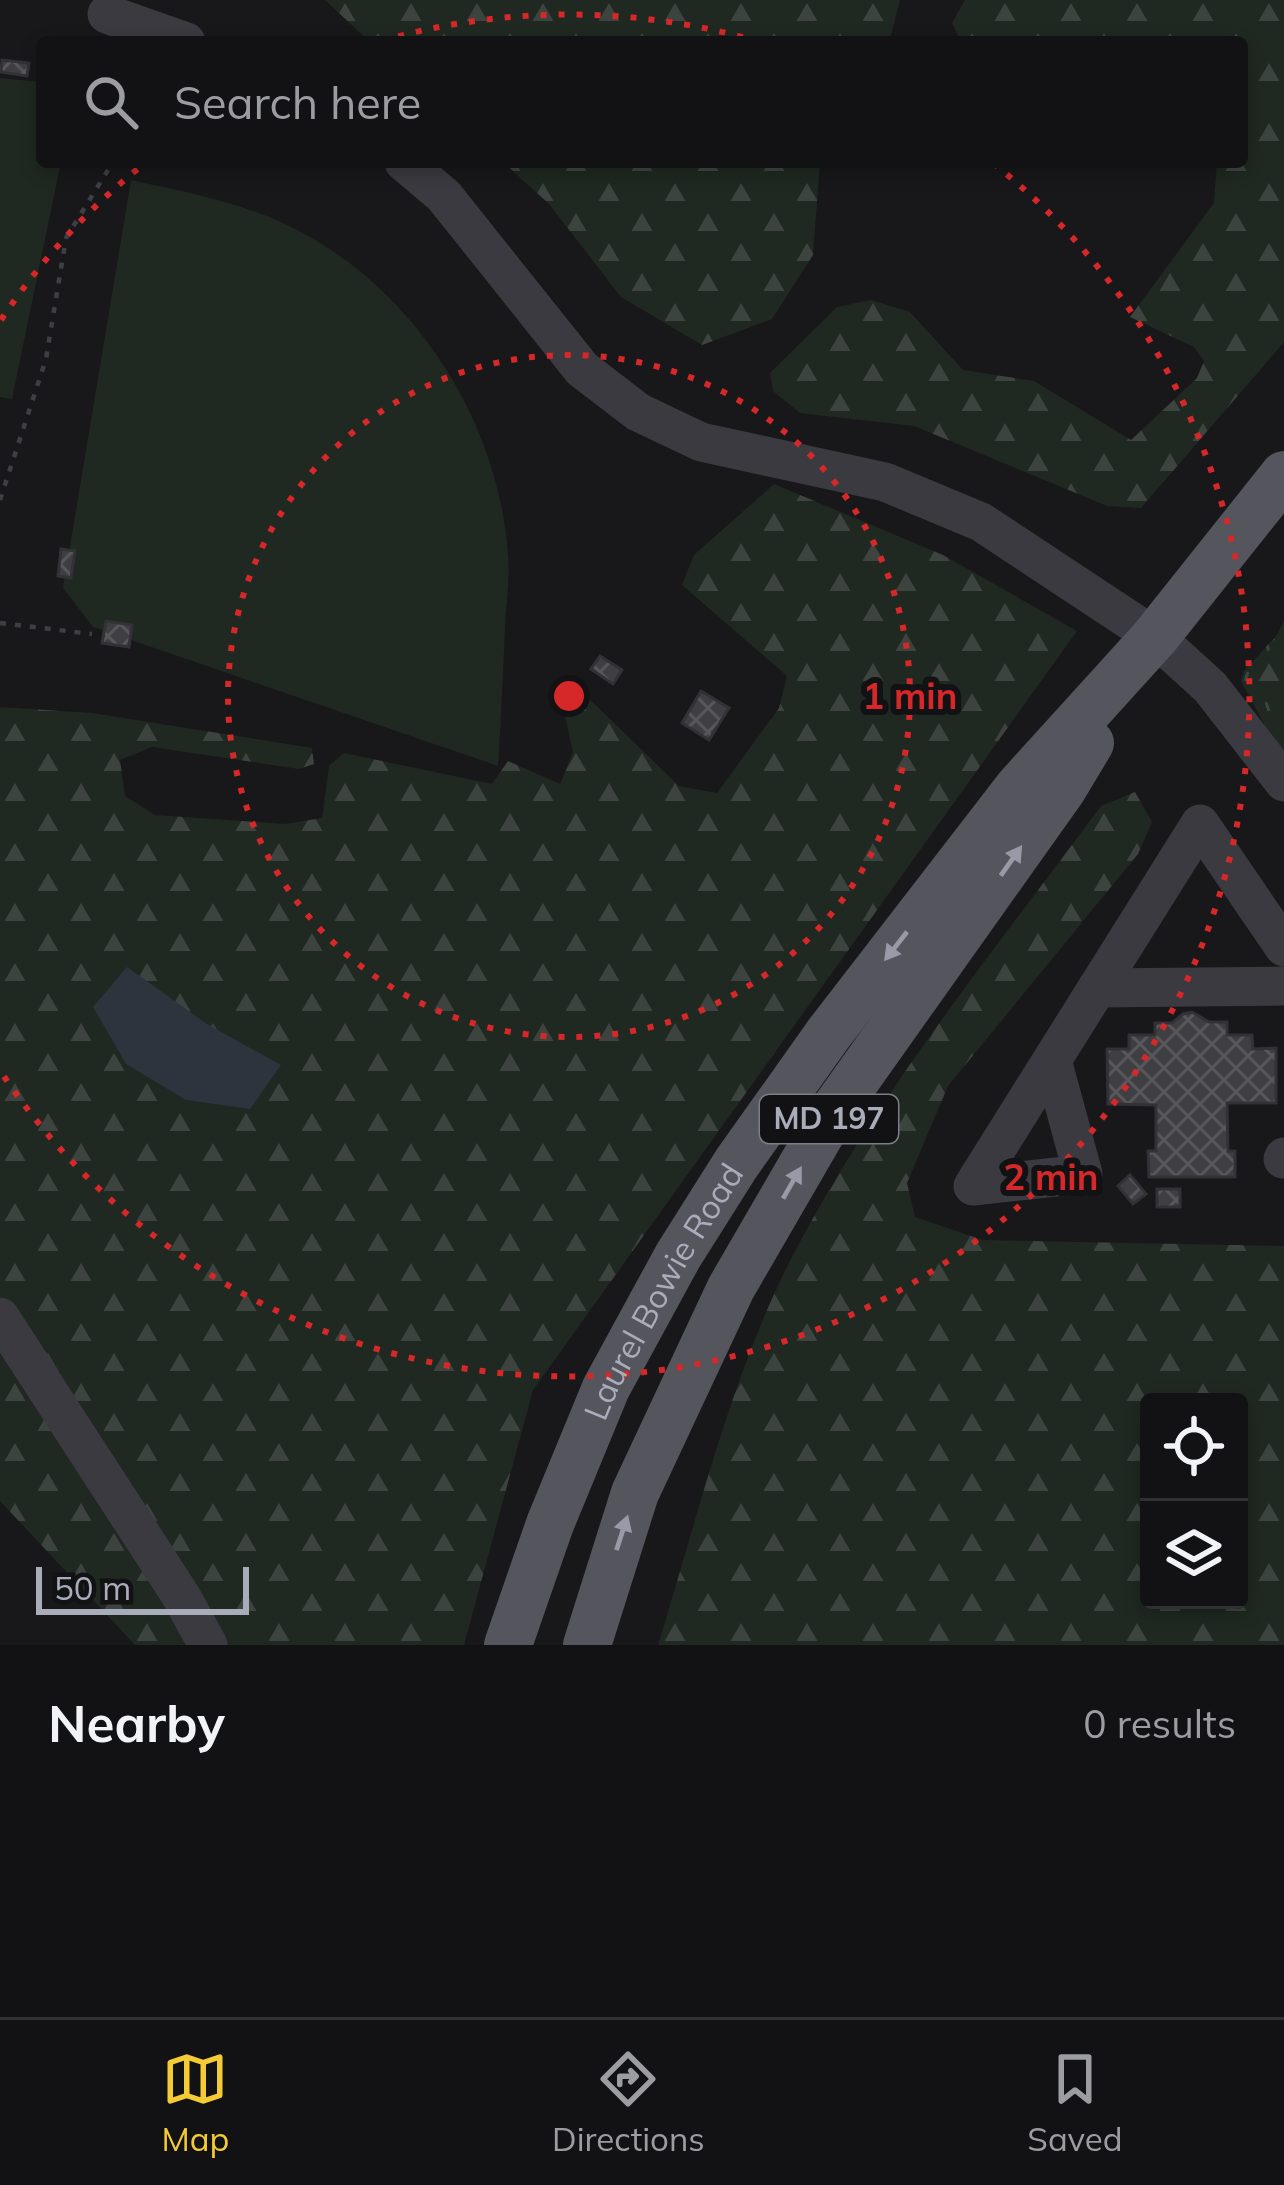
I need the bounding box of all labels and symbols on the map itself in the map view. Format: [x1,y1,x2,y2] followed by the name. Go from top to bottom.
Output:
[863,673,957,718] text: 1 min
[548,675,590,717] centre of rings
[999,845,1022,877] one-way arrow
[884,931,909,962] one-way arrow
[760,1095,898,1143] road number: MD 197
[1004,1154,1098,1199] text: 2 min
[574,1155,751,1425] street label: Laurel Bowie Road
[780,1166,801,1200] one-way arrow
[613,1514,632,1551] one-way arrow
[36,1561,249,1614] scale bar

